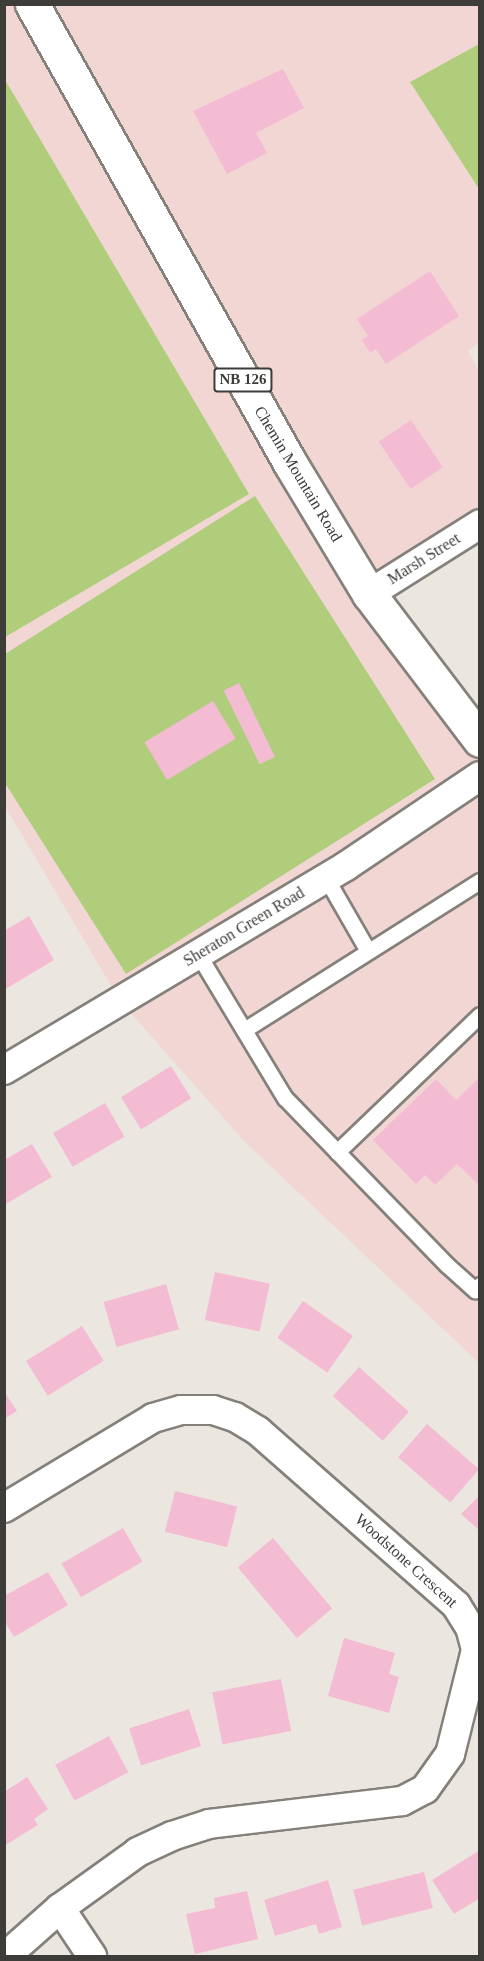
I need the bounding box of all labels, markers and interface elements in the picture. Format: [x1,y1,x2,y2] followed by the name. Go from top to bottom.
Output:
[213,368,273,392] road number: NB 126
[250,403,346,545] street label: Chemin Mountain Road
[384,529,464,589] street label: Marsh Street
[180,883,308,971] street label: Sheraton Green Road
[351,1510,461,1612] street label: Woodstone Crescent

